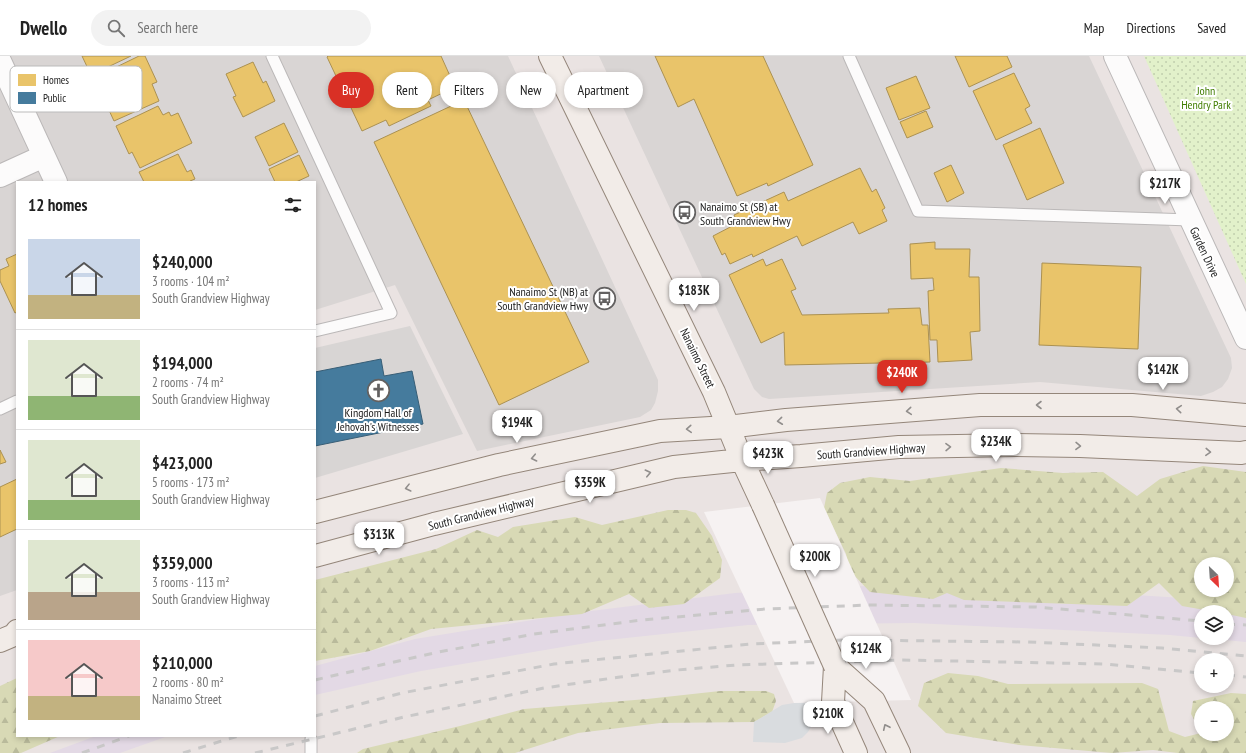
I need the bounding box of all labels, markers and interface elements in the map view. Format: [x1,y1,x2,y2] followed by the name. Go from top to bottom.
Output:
[91,10,371,46] search box
[20,16,67,40] text: Dwello
[105,17,127,39] icon: search
[137,18,198,37] text: Search here
[1084,19,1104,37] text: Map
[1126,19,1175,37] text: Directions
[1197,19,1226,37] text: Saved
[10,66,142,112] legend
[328,72,374,108] chip: Buy
[382,72,432,108] chip: Rent
[440,72,498,108] chip: Filters
[506,72,556,108] chip: New
[564,72,643,108] chip: Apartment
[43,73,69,87] text: Homes
[1181,83,1231,112] park label: John Hendry Park
[43,91,66,105] text: Public
[1137,171,1193,205] pin: $217K
[1149,175,1181,192] text: $217K
[28,194,87,216] text: 12 homes
[282,194,304,216] icon: filters
[700,199,791,228] place label: Nanaimo St (SB) at South Grandview Hwy
[672,200,698,226] bus stop icon: Nanaimo St (SB) at South Grandview Hwy
[1187,224,1223,280] street label: Garden Drive
[152,251,213,273] text: $240,000
[60,255,108,303] icon: home
[152,273,230,290] text: 3 rooms · 104 m²
[666,278,722,312] pin: $183K
[678,282,710,299] text: $183K
[497,284,589,313] place label: Nanaimo St (NB) at South Grandview Hwy
[591,285,617,311] bus stop icon: Nanaimo St (NB) at South Grandview Hwy
[152,290,270,307] text: South Grandview Highway
[677,326,719,391] street label: Nanaimo Street
[152,352,213,374] text: $194,000
[60,356,108,404] icon: home
[1135,357,1191,391] pin: $142K
[874,360,930,394] pin: $240K
[1147,361,1179,378] text: $142K
[886,364,918,381] text: $240K
[152,374,224,391] text: 2 rooms · 74 m²
[365,378,391,404] church icon: Kingdom Hall of Jehovah's Witnesses
[152,391,270,408] text: South Grandview Highway
[1036,400,1042,409] one-way arrow
[336,405,419,434] place label: Kingdom Hall of Jehovah's Witnesses
[1176,405,1182,414] one-way arrow
[906,406,912,415] one-way arrow
[489,410,545,444] pin: $194K
[501,414,533,431] text: $194K
[777,416,783,425] one-way arrow
[686,425,692,434] one-way arrow
[968,429,1024,463] pin: $234K
[980,433,1012,450] text: $234K
[816,440,926,462] street label: South Grandview Highway
[740,441,796,475] pin: $423K
[945,442,951,451] one-way arrow
[1075,442,1081,450] one-way arrow
[752,445,784,462] text: $423K
[1205,448,1211,456] one-way arrow
[152,452,213,474] text: $423,000
[531,453,537,461] one-way arrow
[60,456,108,504] icon: home
[645,469,652,477] one-way arrow
[562,470,618,504] pin: $359K
[152,474,230,491] text: 5 rooms · 173 m²
[574,474,606,491] text: $359K
[405,483,412,492] one-way arrow
[152,491,270,508] text: South Grandview Highway
[427,492,536,533] street label: South Grandview Highway
[351,522,407,556] pin: $313K
[363,526,395,543] text: $313K
[787,544,843,578] pin: $200K
[799,548,831,565] text: $200K
[152,552,213,574] text: $359,000
[60,556,108,604] icon: home
[1194,557,1234,597] north arrow
[1194,557,1234,741] map controls
[152,574,230,591] text: 3 rooms · 113 m²
[152,591,270,608] text: South Grandview Highway
[1194,605,1234,645] button: layers
[838,636,894,670] pin: $124K
[850,640,882,657] text: $124K
[152,652,213,674] text: $210,000
[1194,653,1234,693] button: +
[60,656,108,704] icon: home
[152,674,224,691] text: 2 rooms · 80 m²
[152,691,222,708] text: Nanaimo Street
[800,701,856,735] pin: $210K
[1194,701,1234,741] button: −
[812,705,844,722] text: $210K
[883,724,891,731] one-way arrow

